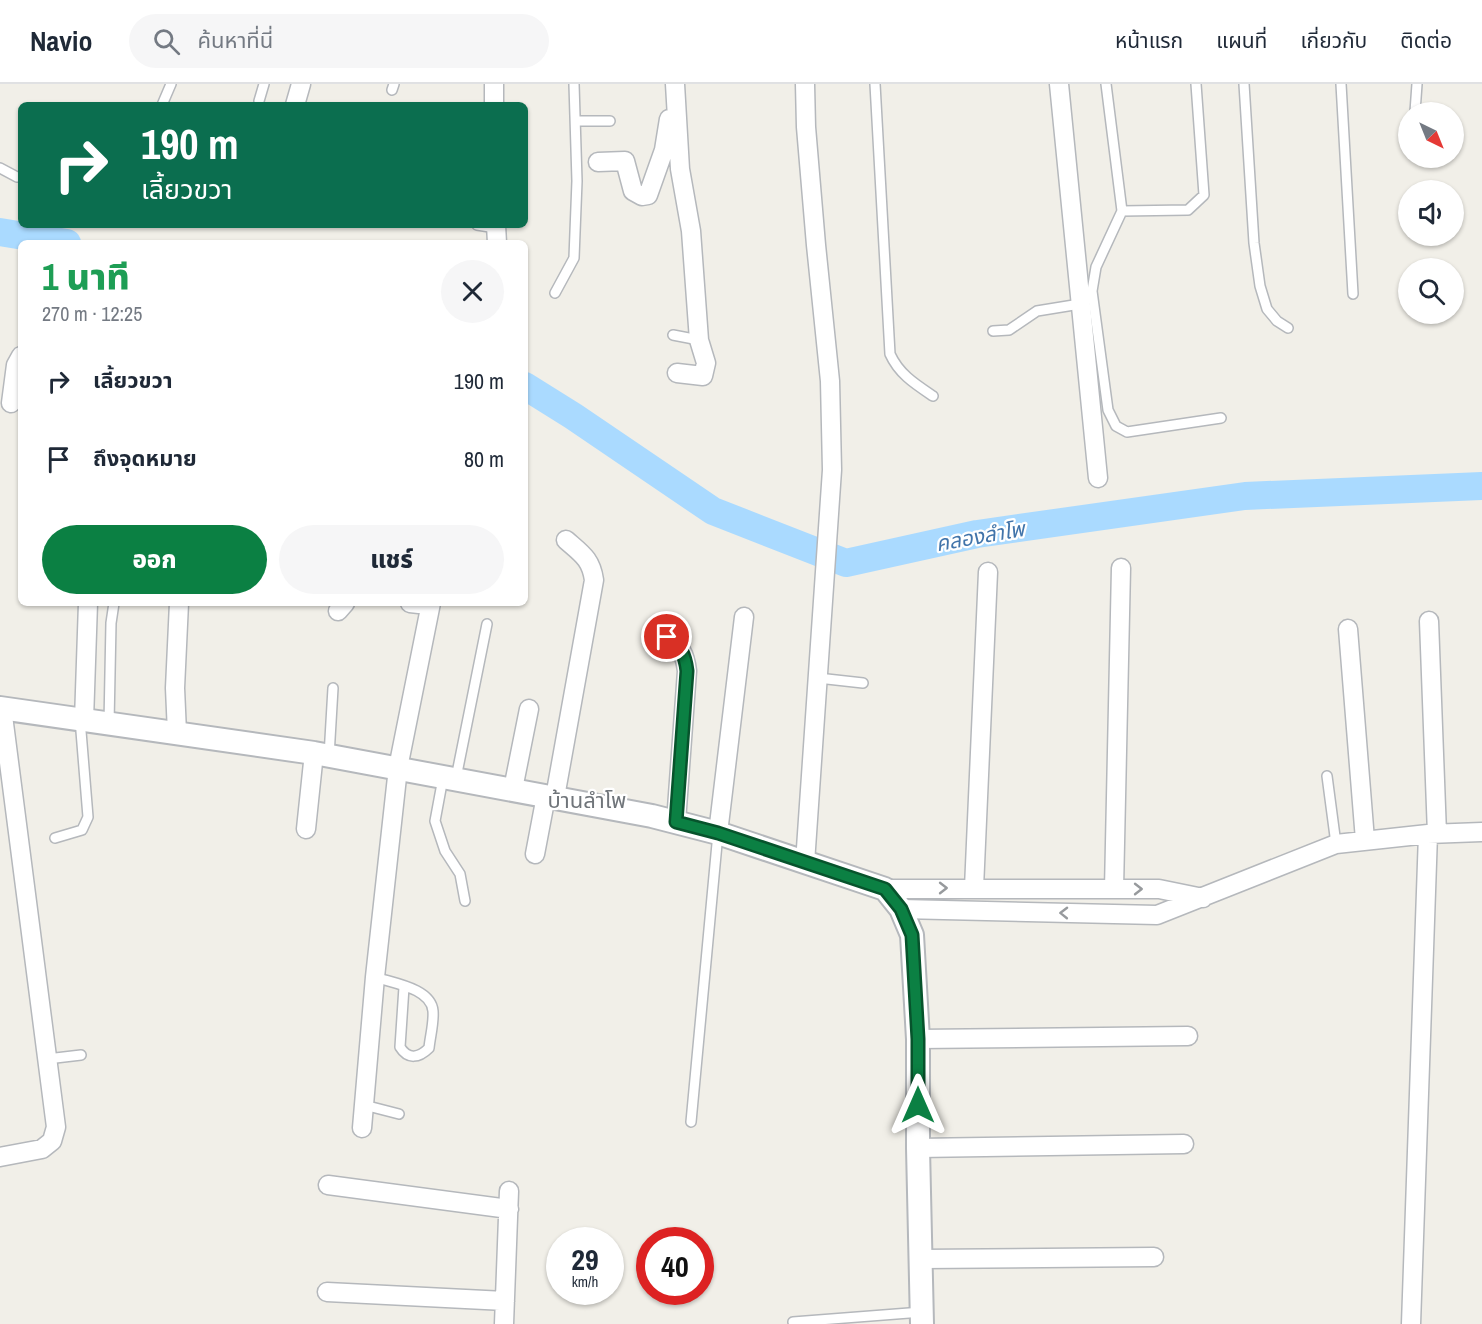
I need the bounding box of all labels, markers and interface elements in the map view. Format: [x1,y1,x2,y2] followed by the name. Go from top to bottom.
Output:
[129,14,549,68] search box
[30,22,93,60] text: Navio
[150,25,183,58] icon: search
[198,25,273,55] text: ค้นหาที่นี่
[1115,26,1183,55] text: หน้าแรก
[1216,26,1267,55] text: แผนที่
[1300,26,1367,55] text: เกี่ยวกับ
[1400,26,1452,55] text: ติดต่อ
[1398,102,1464,168] north arrow
[1398,102,1464,324] map controls
[141,116,239,172] text: 190 m
[42,126,120,204] icon: right
[141,171,232,207] text: เลี้ยวขวา
[1398,180,1464,246] button: sound
[42,253,130,301] text: 1 นาที
[1398,258,1464,324] button: search
[441,260,504,323] button: close
[42,300,142,327] text: 270 m · 12:25
[42,365,75,398] icon: right
[93,365,173,395] text: เลี้ยวขวา
[454,366,504,396] text: 190 m
[42,443,75,476] icon: arrive
[93,443,197,473] text: ถึงจุดหมาย
[464,444,504,474] text: 80 m
[933,514,1029,558] water label: คลองลำโพ
[42,525,267,594] button: ออก
[279,525,504,594] button: แชร์
[641,611,692,662] pin
[650,620,683,653] icon: arrive
[548,785,626,815] district label: บ้านลำโพ
[939,882,948,894] one-way arrow
[1134,883,1143,895] one-way arrow
[1059,906,1068,919] one-way arrow
[886,1073,950,1137] position arrow
[636,1227,714,1305] speed limit sign: 40
[571,1239,599,1279] text: 29
[572,1271,598,1292] text: km/h

